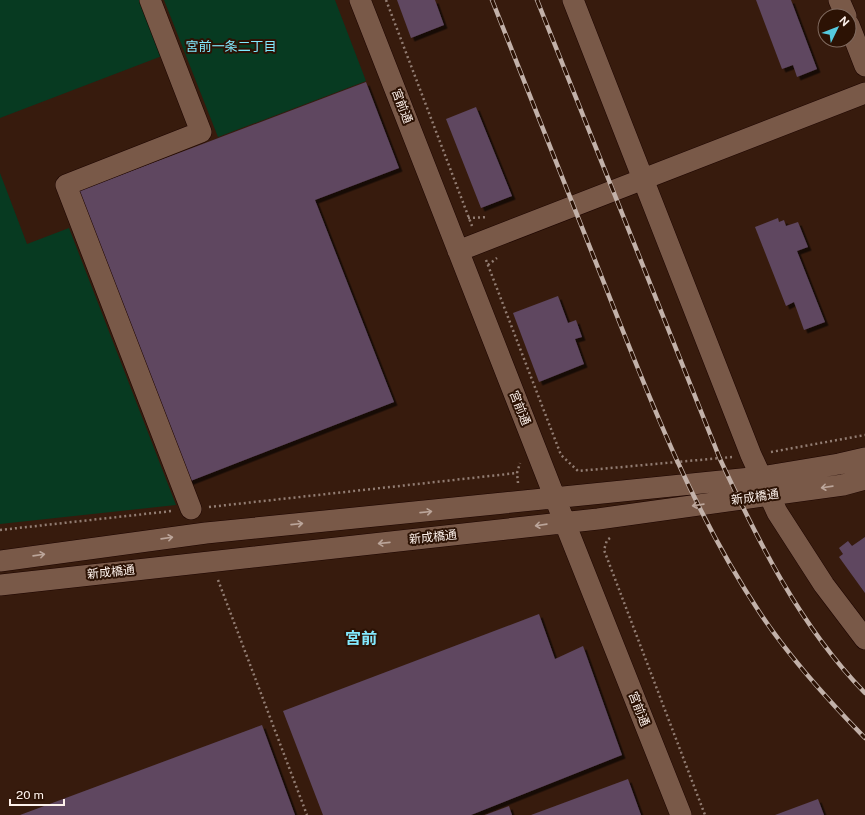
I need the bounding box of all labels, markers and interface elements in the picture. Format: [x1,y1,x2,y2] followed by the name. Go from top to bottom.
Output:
[817,8,857,48] north arrow
[837,14,852,28] text: N
[185,39,277,54] district label: 宮前一条二丁目
[389,87,415,125] street label: 宮前通
[507,389,533,427] street label: 宮前通
[821,483,834,491] one-way arrow
[730,487,780,507] street label: 新成橋通
[692,501,705,509] one-way arrow
[419,508,432,515] one-way arrow
[290,520,303,528] one-way arrow
[535,521,548,529] one-way arrow
[408,528,458,546] street label: 新成橋通
[161,534,174,542] one-way arrow
[378,539,391,546] one-way arrow
[32,552,45,559] one-way arrow
[86,563,136,581] street label: 新成橋通
[345,629,377,648] district label: 宮前
[626,690,652,728] street label: 宮前通
[10,781,64,807] scale bar
[16,788,44,802] text: 20 m

